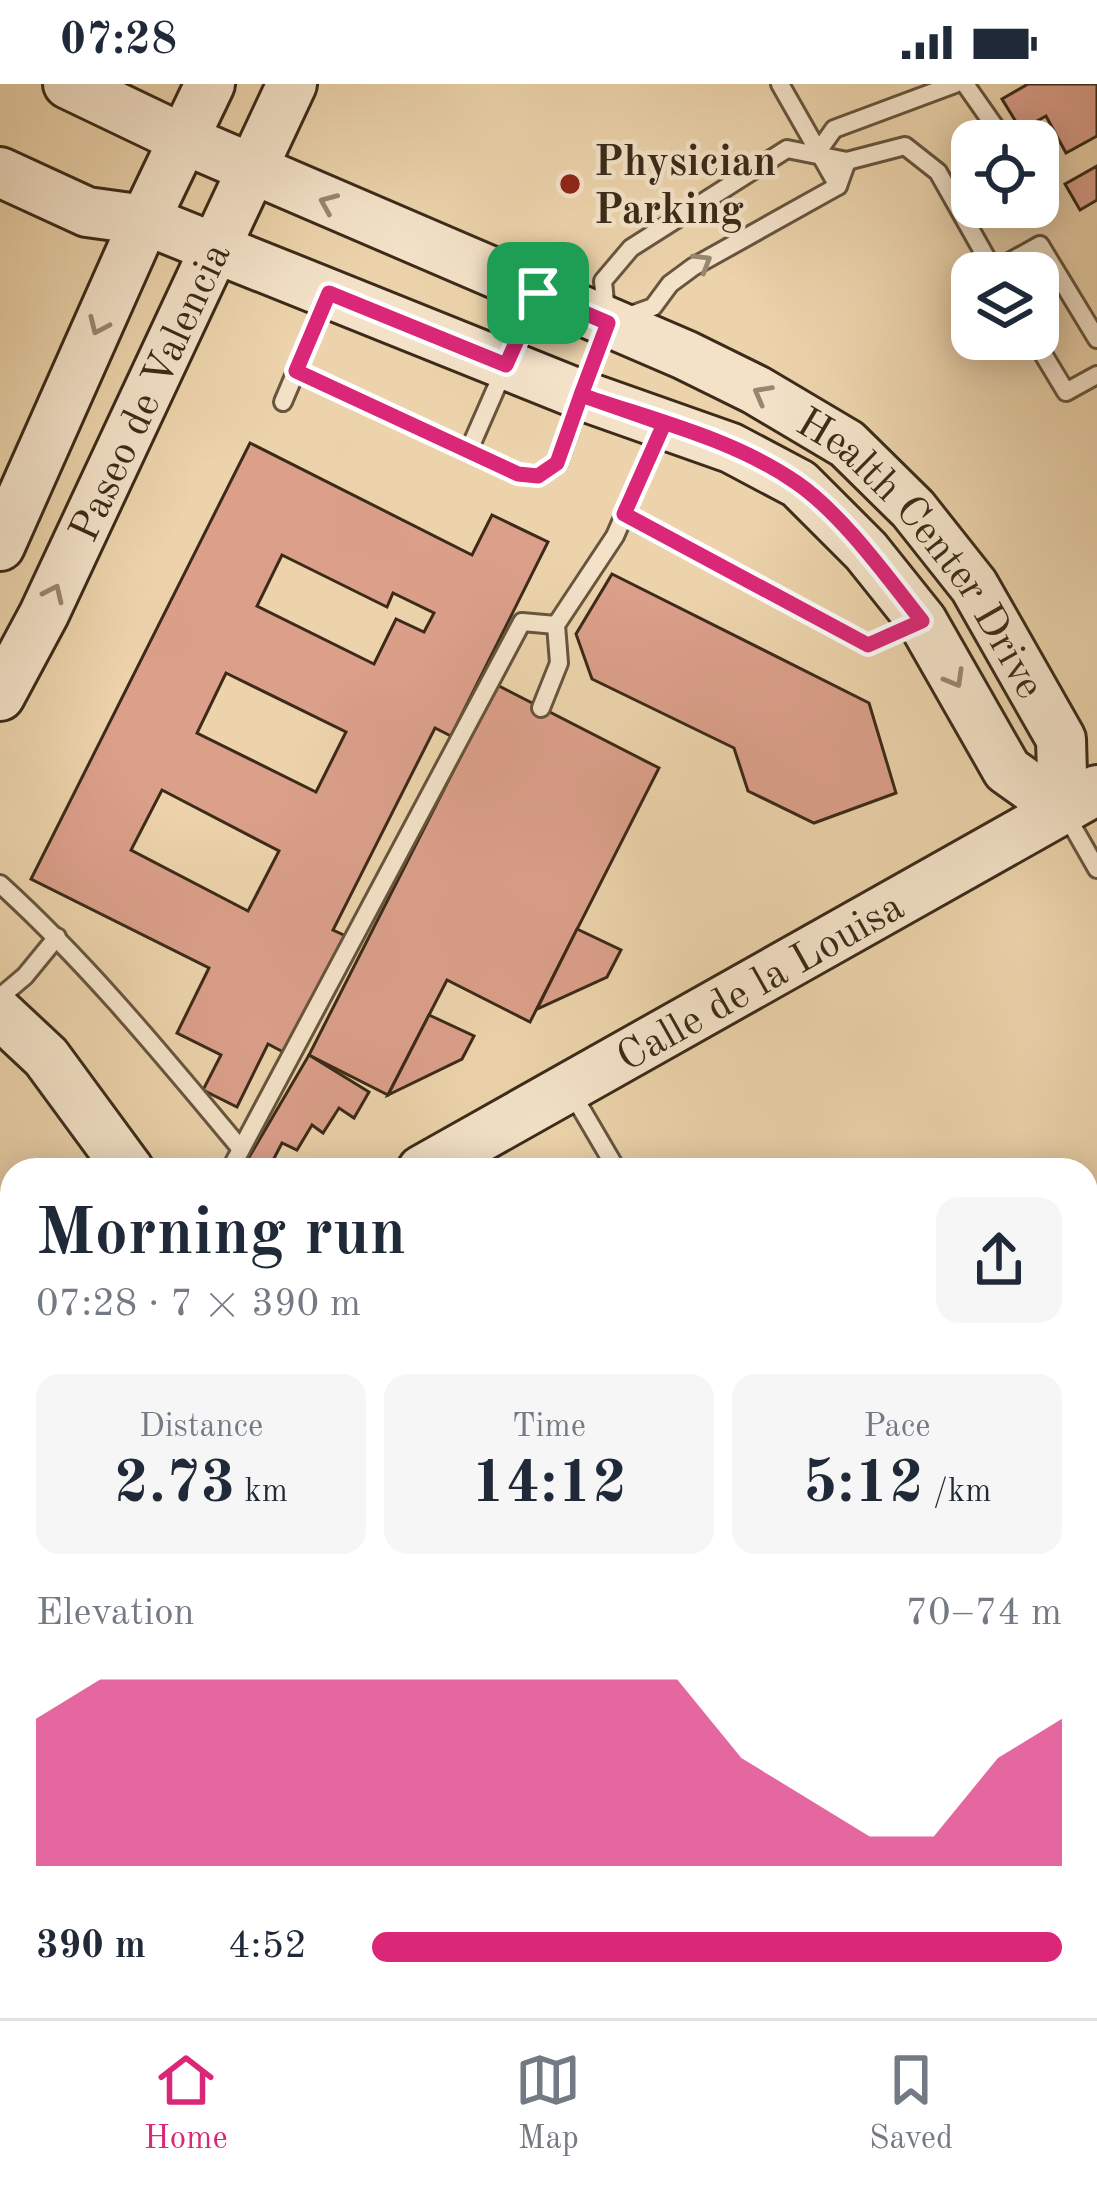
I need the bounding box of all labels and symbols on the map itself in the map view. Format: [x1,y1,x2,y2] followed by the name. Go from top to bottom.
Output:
[594,143,776,233] place label: Physician Parking
[557,171,583,197] marker: Physician Parking
[319,193,341,217] one-way arrow
[64,237,240,549] street label: Paseo de Valencia
[487,242,589,344] pin
[690,254,712,276] one-way arrow
[88,314,112,336] one-way arrow
[753,385,774,408] one-way arrow
[789,402,1050,706] street label: Health Center Drive
[40,584,64,605] one-way arrow
[941,666,964,687] one-way arrow
[611,887,911,1081] street label: Calle de la Louisa

